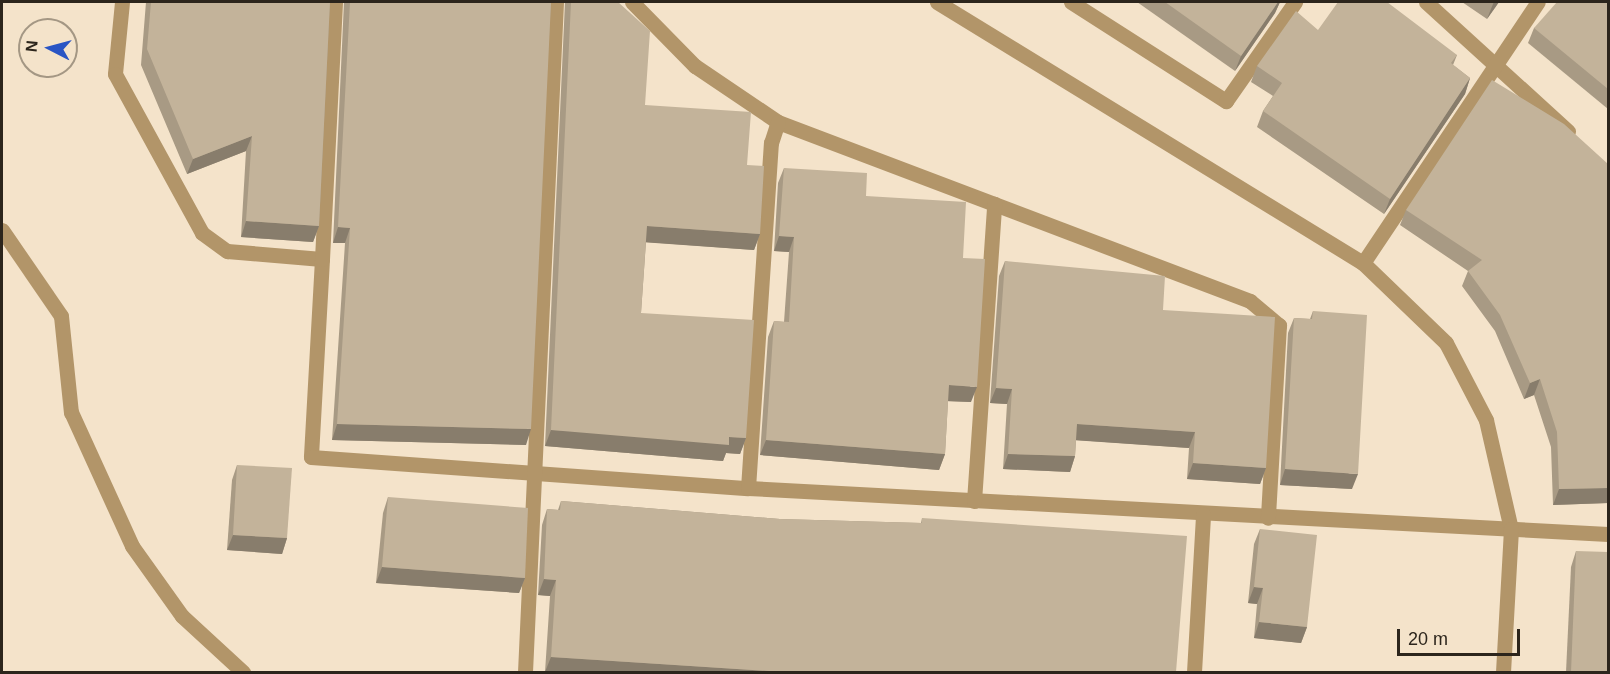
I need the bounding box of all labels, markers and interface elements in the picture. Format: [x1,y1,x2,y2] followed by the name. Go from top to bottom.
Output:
[18,18,78,78] north arrow
[23,40,41,53] text: N
[1400,617,1523,655] scale bar
[1408,629,1448,649] text: 20 m

